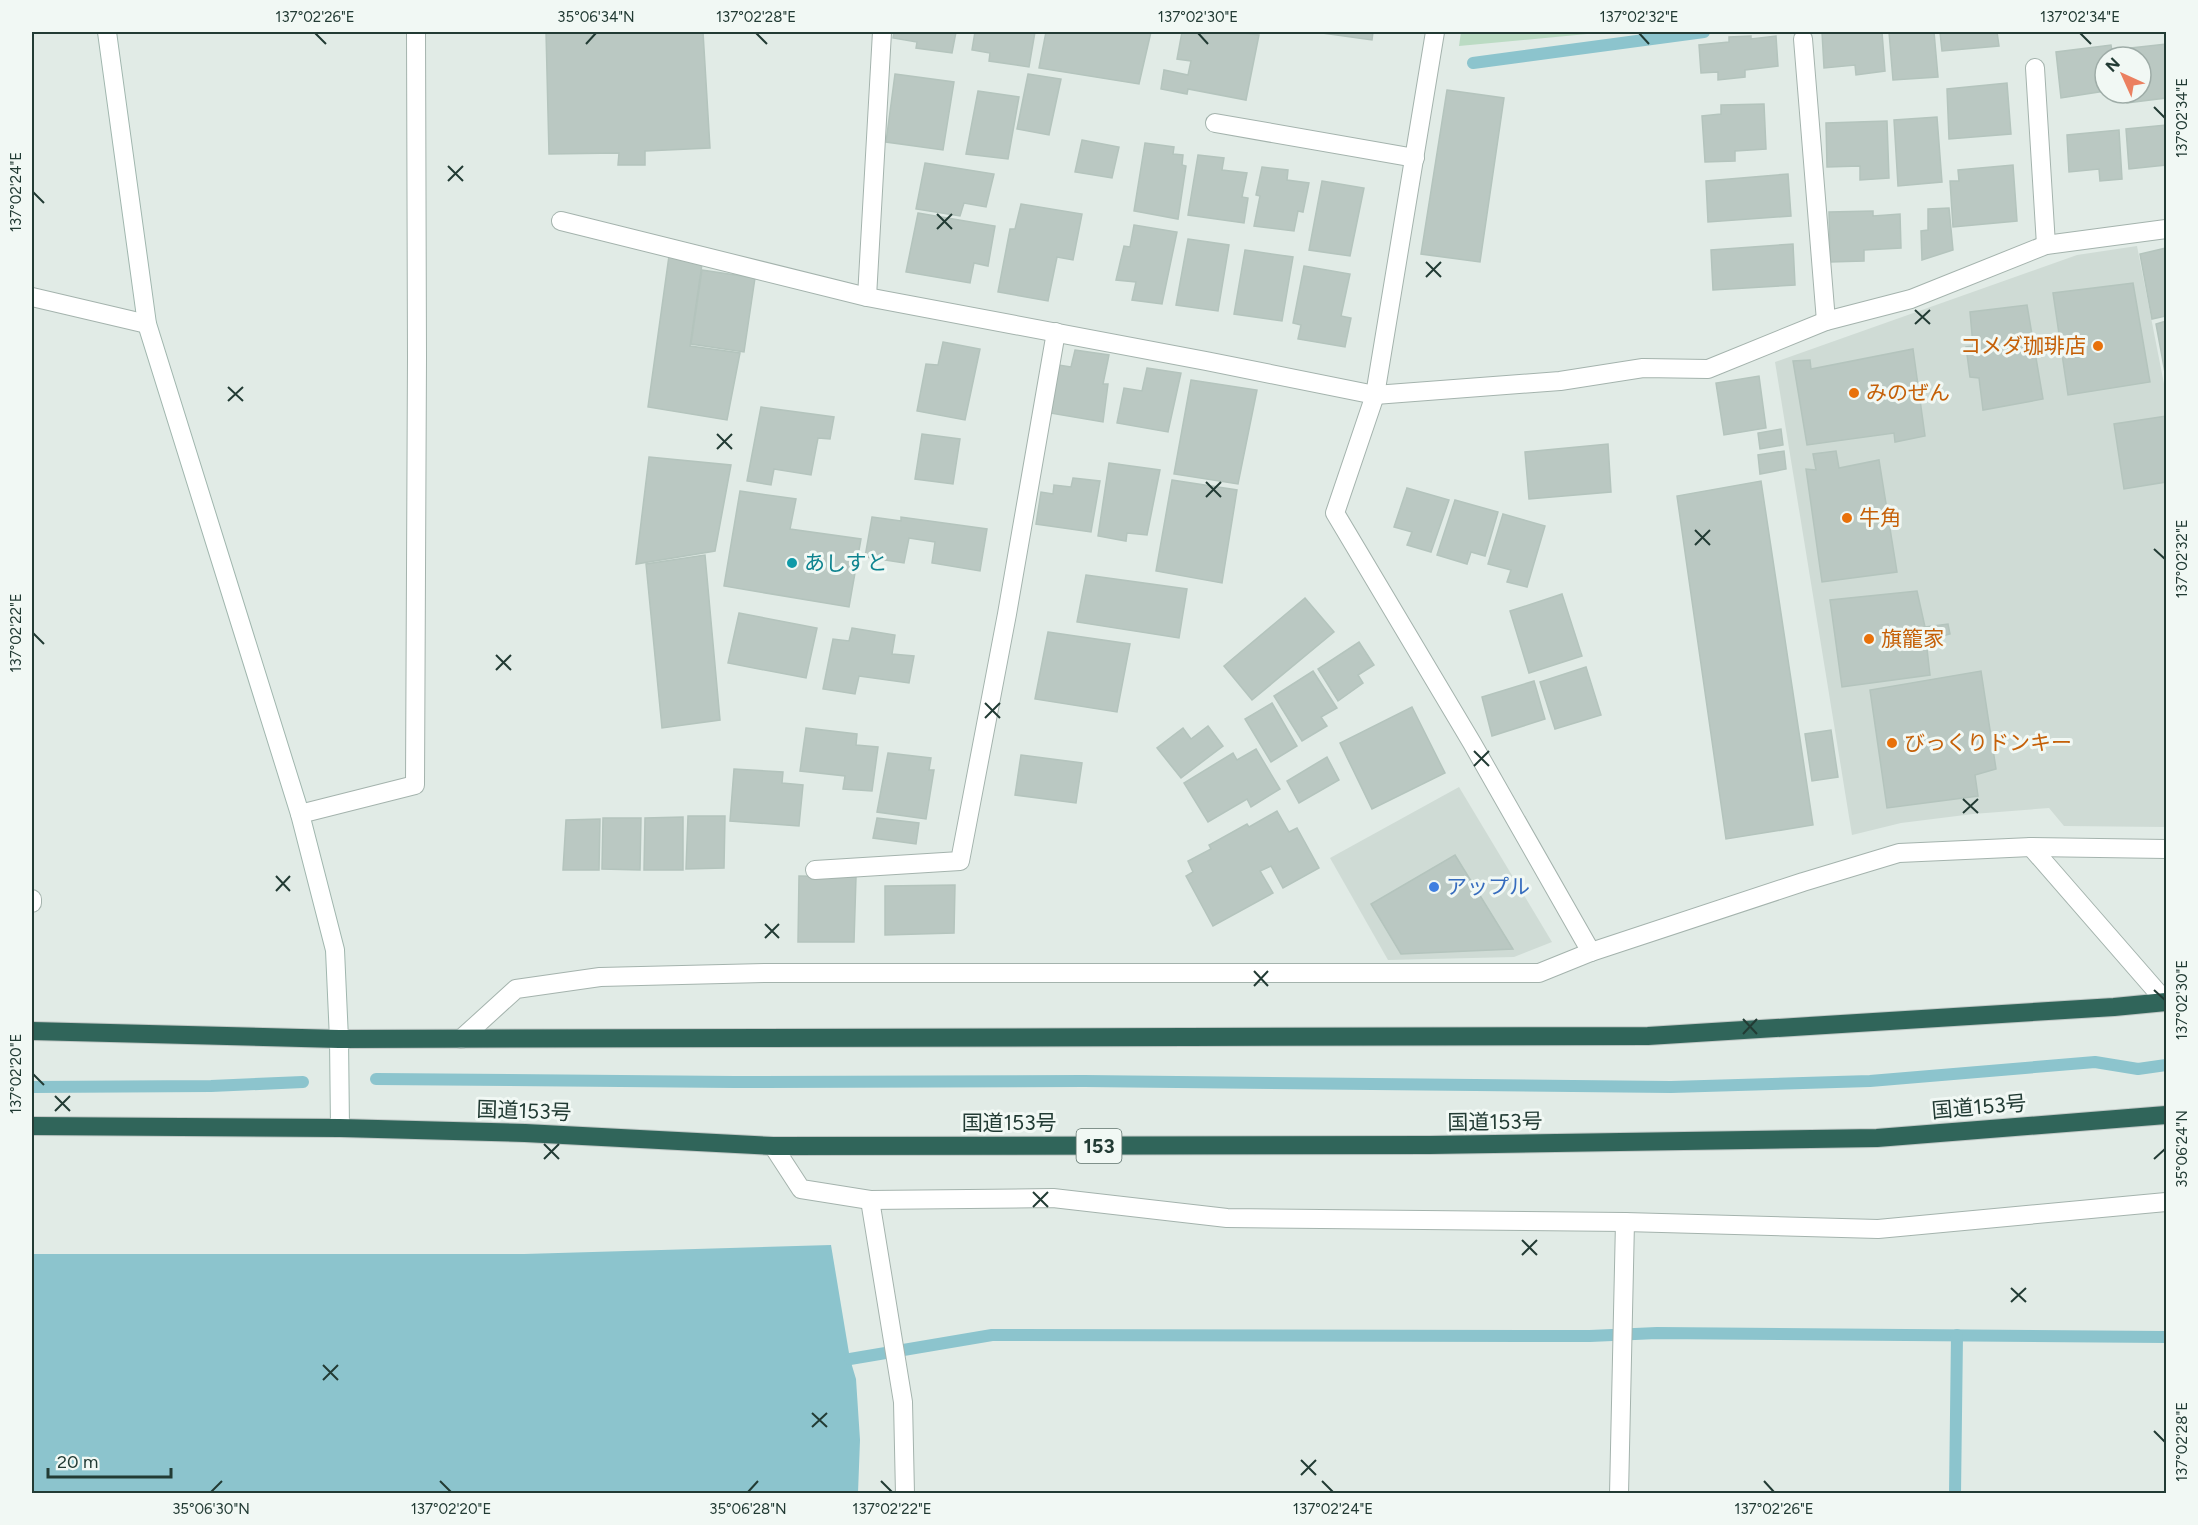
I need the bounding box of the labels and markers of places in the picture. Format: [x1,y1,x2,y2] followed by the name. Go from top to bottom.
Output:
[1960,333,2086,358] place label: コメダ珈琲店
[2091,339,2105,353] marker: コメダ珈琲店
[1866,380,1950,405] place label: みのぜん
[1847,386,1861,400] marker: みのぜん
[1859,505,1901,530] place label: 牛角
[1840,511,1854,525] marker: 牛角
[804,550,888,575] place label: あしすと
[785,556,799,570] marker: あしすと
[1881,626,1944,651] place label: 旗籠家
[1862,632,1876,646] marker: 旗籠家
[1904,730,2072,755] place label: びっくりドンキー
[1885,736,1899,750] marker: びっくりドンキー
[1446,874,1530,899] place label: アップル
[1427,880,1441,894] marker: アップル

